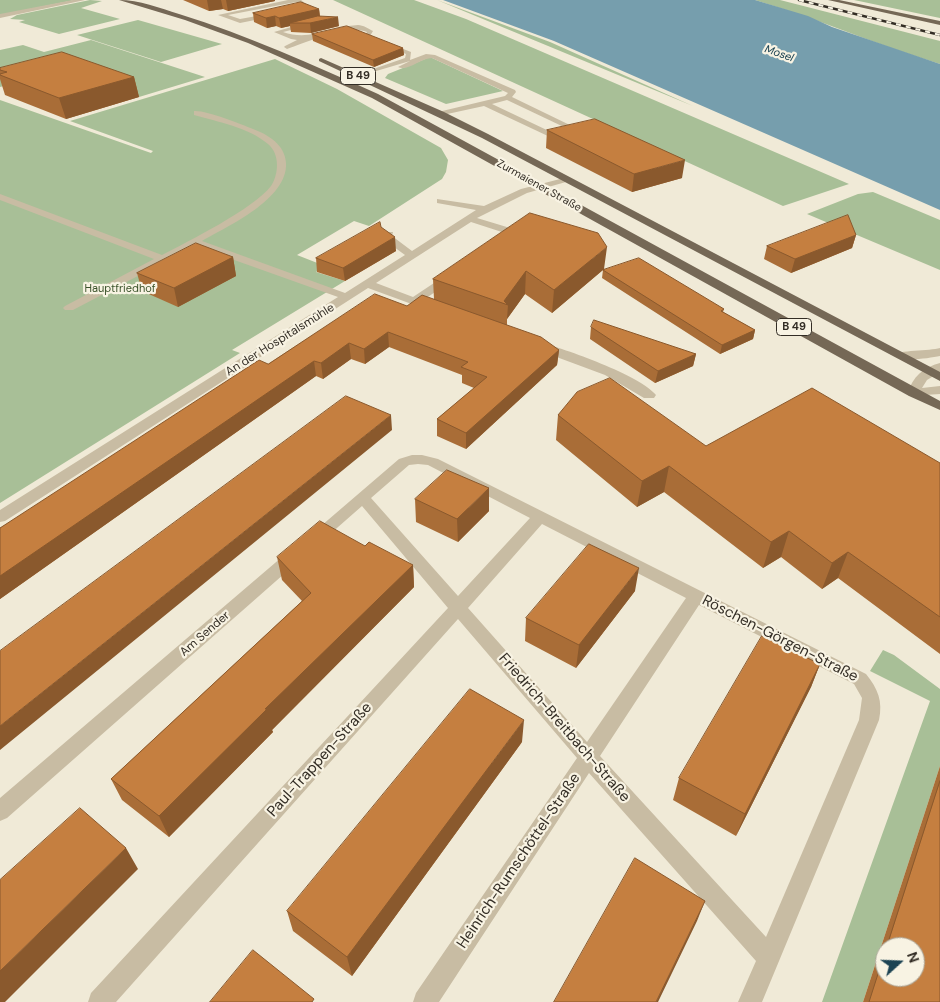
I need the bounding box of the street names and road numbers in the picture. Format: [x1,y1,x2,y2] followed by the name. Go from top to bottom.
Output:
[340,68,376,84] road number: B 49
[494,157,584,215] street label: Zurmaiener Straße
[223,301,337,379] street label: An der Hospitalsmühle
[776,318,812,336] road number: B 49
[699,592,861,686] street label: Röschen-Görgen-Straße
[177,608,233,660] street label: Am Sender
[494,650,634,806] street label: Friedrich-Breitbach-Straße
[264,699,376,821] street label: Paul-Trappen-Straße
[453,770,585,952] street label: Heinrich-Rumschöttel-Straße

